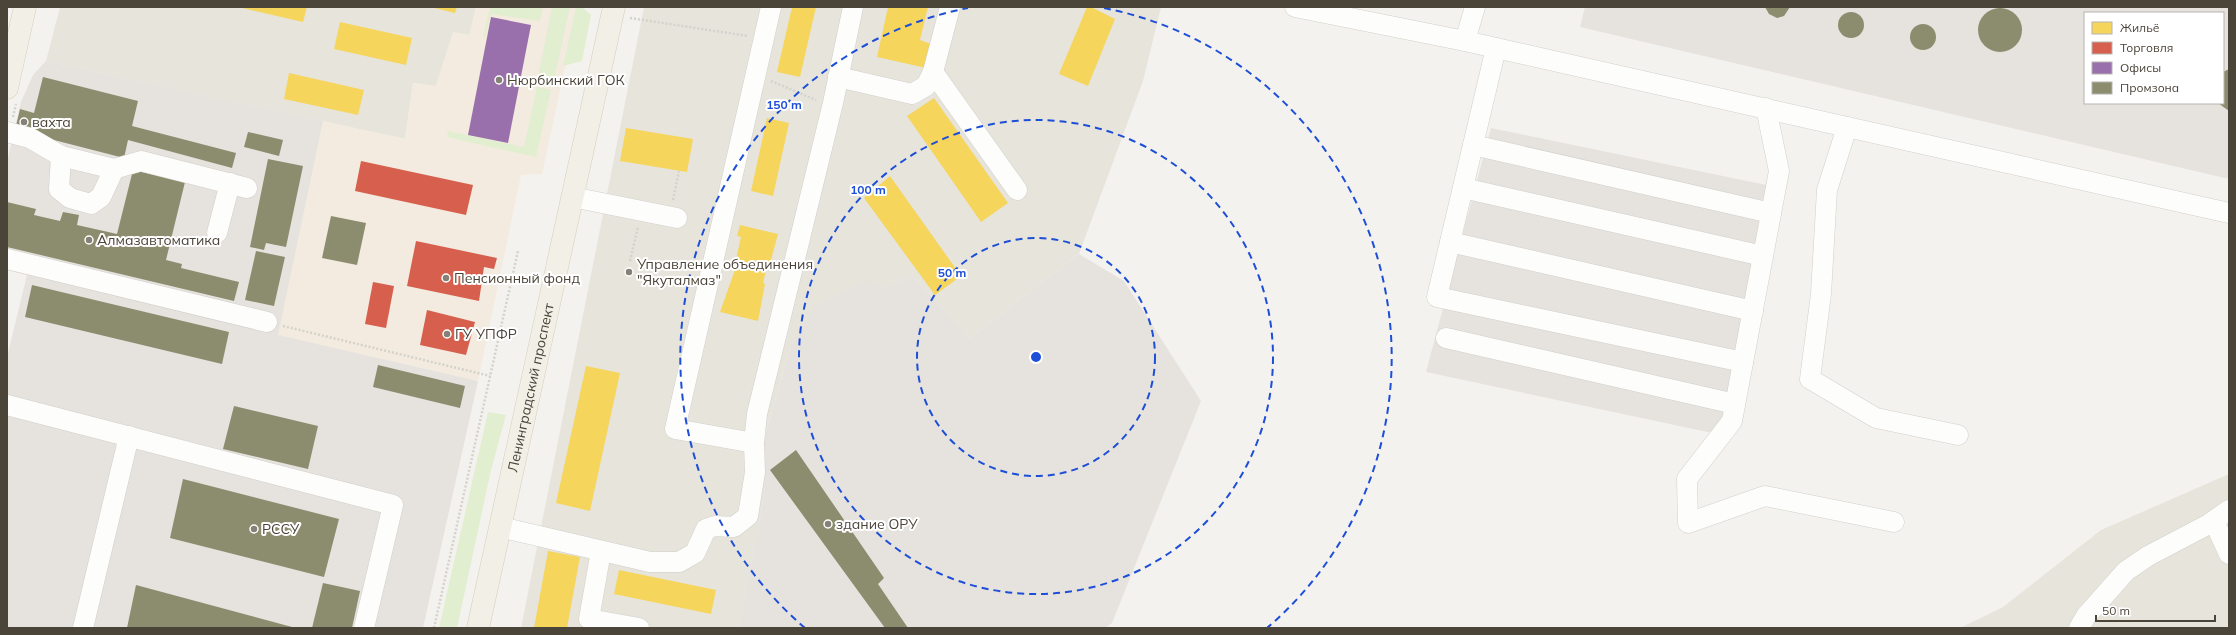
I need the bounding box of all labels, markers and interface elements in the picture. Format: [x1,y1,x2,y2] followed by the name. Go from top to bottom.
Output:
[2084,12,2224,104] legend
[2120,20,2160,35] text: Жильё
[2120,40,2173,55] text: Торговля
[2120,60,2161,75] text: Офисы
[507,71,625,89] place label: Нюрбинский ГОК
[494,75,504,85] marker: Нюрбинский ГОК
[2120,80,2179,95] text: Промзона
[766,97,802,112] text: 150 m
[32,113,71,131] place label: вахта
[19,117,29,127] marker: вахта
[850,182,886,197] text: 100 m
[97,231,220,249] place label: Алмазавтоматика
[84,235,94,245] marker: Алмазавтоматика
[636,255,813,289] place label: Управление объединения "Якуталмаз"
[938,265,966,280] text: 50 m
[624,267,634,277] marker: Управление объединения "Якуталмаз"
[454,269,580,287] place label: Пенсионный фонд
[441,273,451,283] marker: Пенсионный фонд
[503,301,558,474] street label: Ленинградский проспект
[455,325,517,343] place label: ГУ УПФР
[442,329,452,339] marker: ГУ УПФР
[1029,350,1043,364] centre of rings
[836,515,918,533] place label: здание ОРУ
[823,519,833,529] marker: здание ОРУ
[262,520,300,538] place label: РССУ
[249,524,259,534] marker: РССУ
[2096,597,2215,623] scale bar
[2102,603,2130,618] text: 50 m

